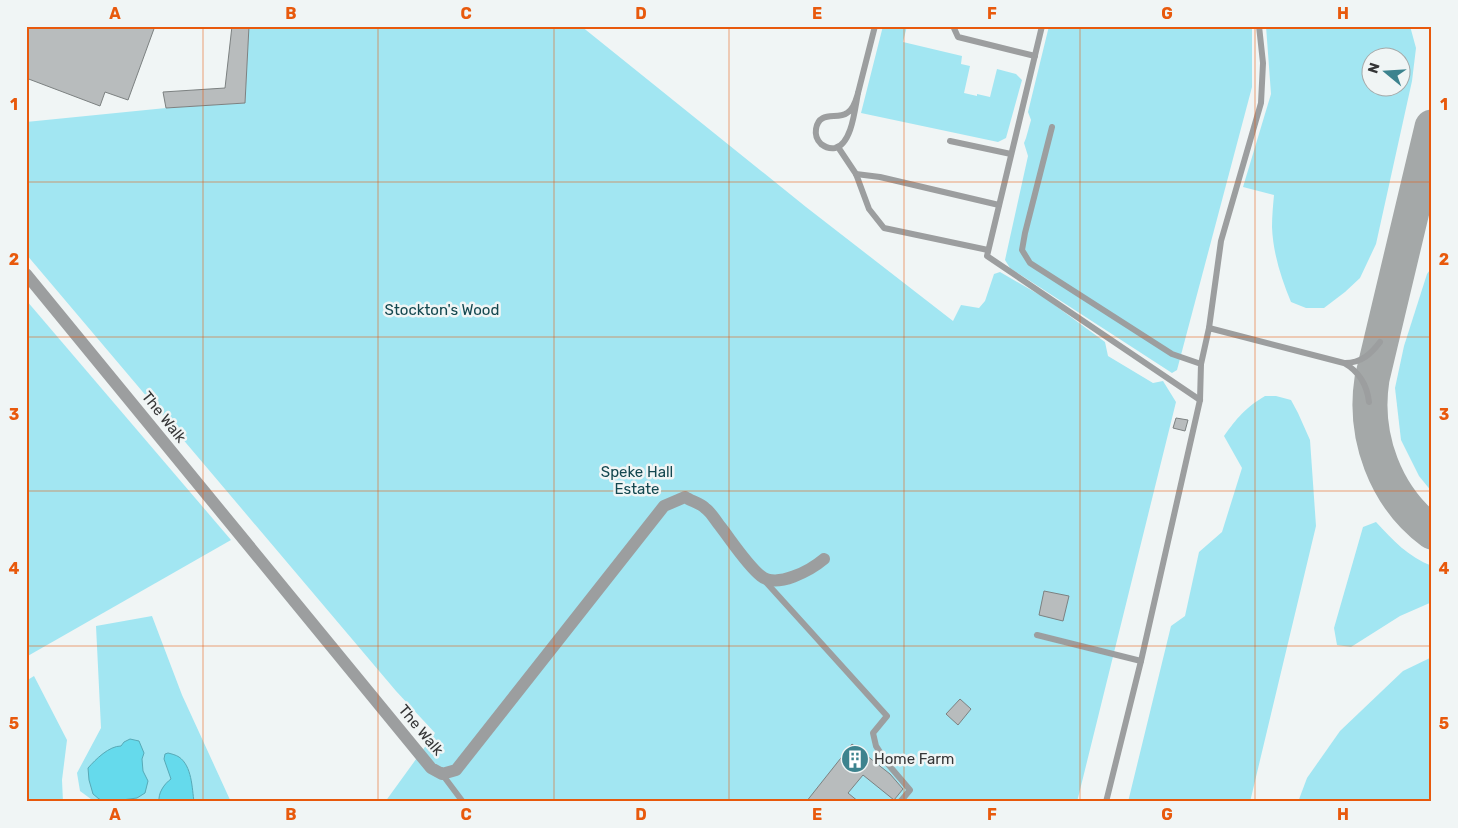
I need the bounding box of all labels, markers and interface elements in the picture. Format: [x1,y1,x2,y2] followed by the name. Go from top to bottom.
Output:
[109,4,121,23] text: A
[285,4,297,23] text: B
[460,4,472,23] text: C
[635,4,647,23] text: D
[812,4,822,23] text: E
[987,4,997,23] text: F
[1161,4,1173,23] text: G
[1337,4,1349,23] text: H
[1360,48,1410,98] north arrow
[1364,61,1384,76] text: N
[10,95,18,114] text: 1
[1440,95,1448,114] text: 1
[9,250,19,269] text: 2
[1439,250,1449,269] text: 2
[385,301,499,319] park label: Stockton's Wood
[138,388,190,446] street label: The Walk
[9,405,19,424] text: 3
[1439,405,1449,424] text: 3
[601,463,673,498] park label: Speke Hall Estate
[9,559,20,578] text: 4
[1439,559,1450,578] text: 4
[395,701,448,759] street label: The Walk
[9,714,19,733] text: 5
[1439,714,1449,733] text: 5
[840,744,870,774] building icon: Home Farm
[874,750,954,768] place label: Home Farm
[109,805,121,824] text: A
[285,805,297,824] text: B
[460,805,472,824] text: C
[635,805,647,824] text: D
[812,805,822,824] text: E
[987,805,997,824] text: F
[1161,805,1173,824] text: G
[1337,805,1349,824] text: H

